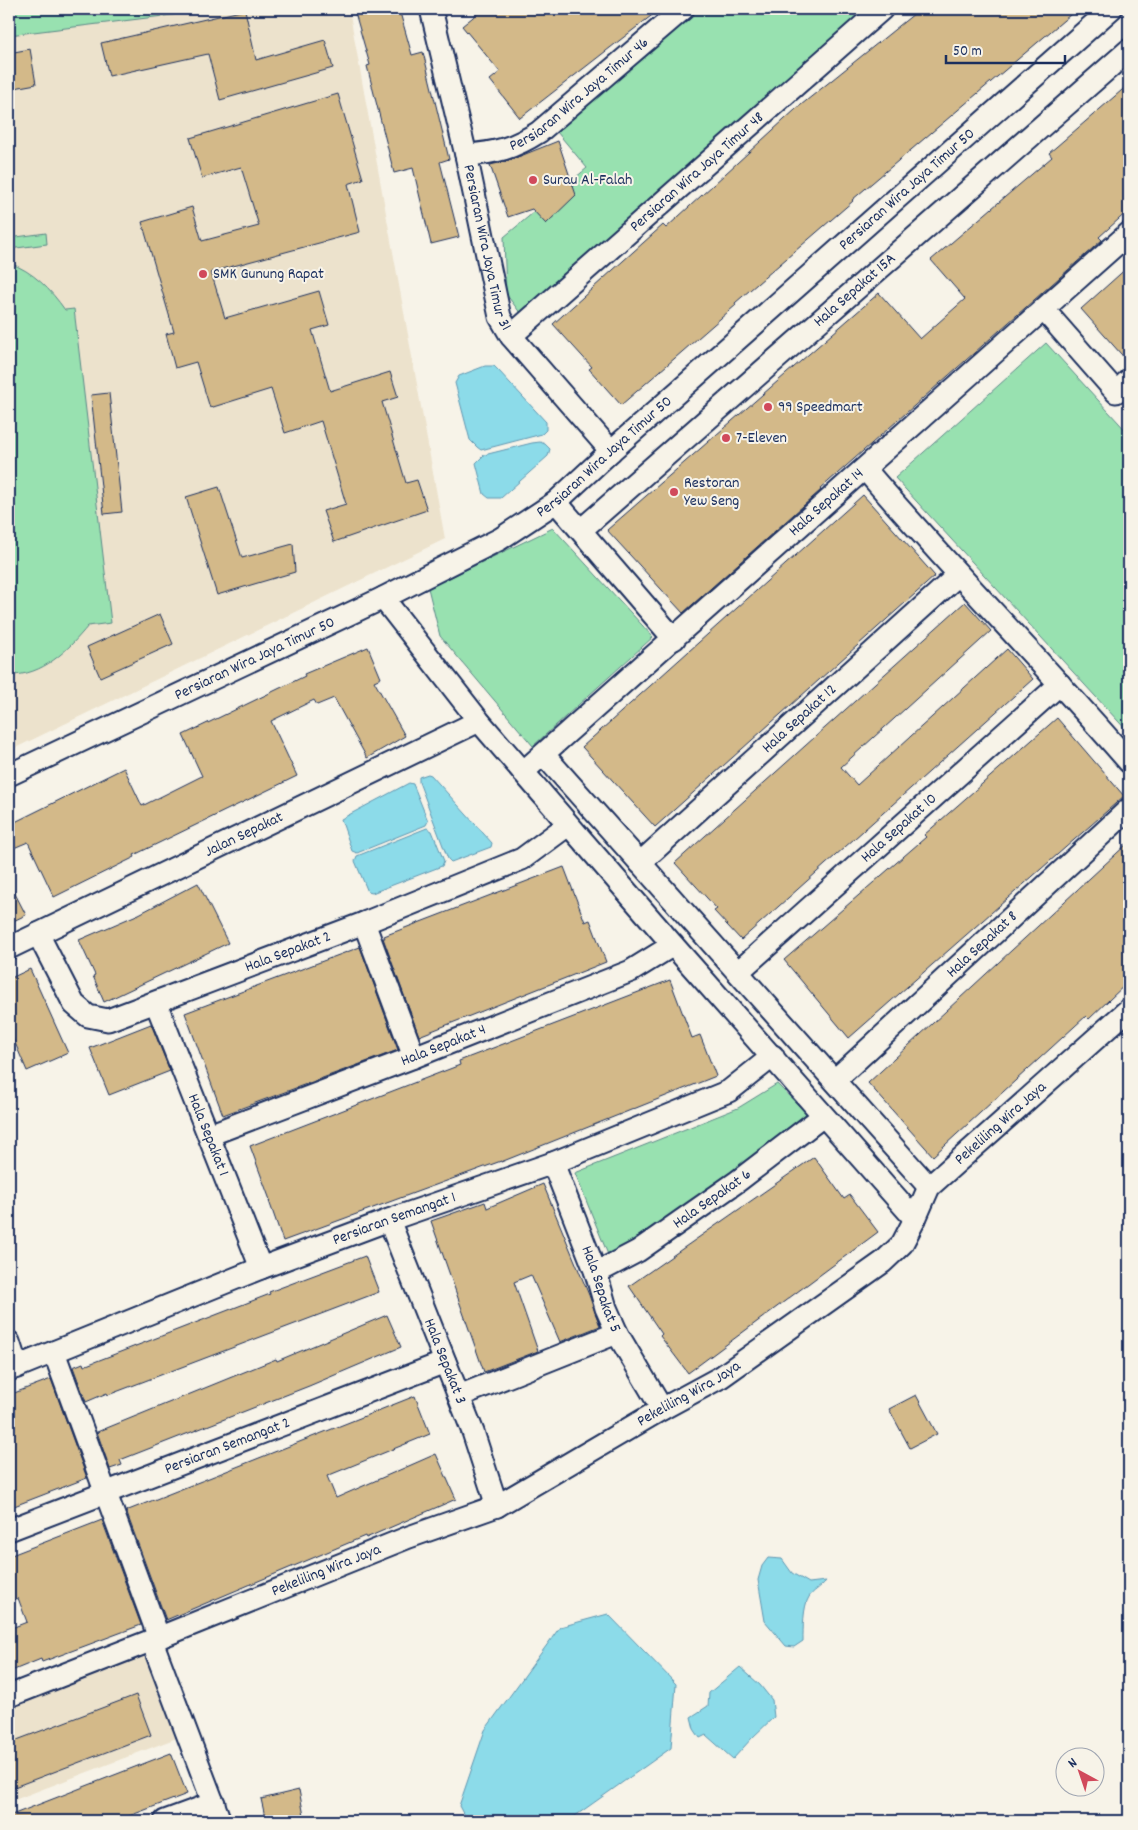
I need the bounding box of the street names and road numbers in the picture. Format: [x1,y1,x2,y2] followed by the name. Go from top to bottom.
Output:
[506,31,654,157] street label: Persiaran Wira Jaya Timur 46
[625,106,769,238] street label: Persiaran Wira Jaya Timur 48
[834,123,980,256] street label: Persiaran Wira Jaya Timur 50
[457,162,517,335] street label: Persiaran Wira Jaya Timur 31
[808,247,901,333] street label: Hala Sepakat 15A
[532,390,678,523] street label: Persiaran Wira Jaya Timur 50
[784,462,869,542] street label: Hala Sepakat 14
[171,611,339,707] street label: Persiaran Wira Jaya Timur 50
[757,679,842,759] street label: Hala Sepakat 12
[856,788,942,868] street label: Hala Sepakat 10
[201,806,287,863] street label: Jalan Sepakat
[941,906,1023,983] street label: Hala Sepakat 8
[242,925,334,979] street label: Hala Sepakat 2
[397,1018,490,1072] street label: Hala Sepakat 4
[950,1076,1052,1171] street label: Pekeliling Wira Jaya
[182,1090,235,1180] street label: Hala Sepakat 1
[668,1163,756,1235] street label: Hala Sepakat 6
[329,1186,459,1252] street label: Persiaran Semangat 1
[575,1242,627,1336] street label: Hala Sepakat 5
[418,1315,472,1408] street label: Hala Sepakat 3
[633,1355,746,1433] street label: Pekeliling Wira Jaya
[161,1411,294,1481] street label: Persiaran Semangat 2
[268,1538,385,1603] street label: Pekeliling Wira Jaya

